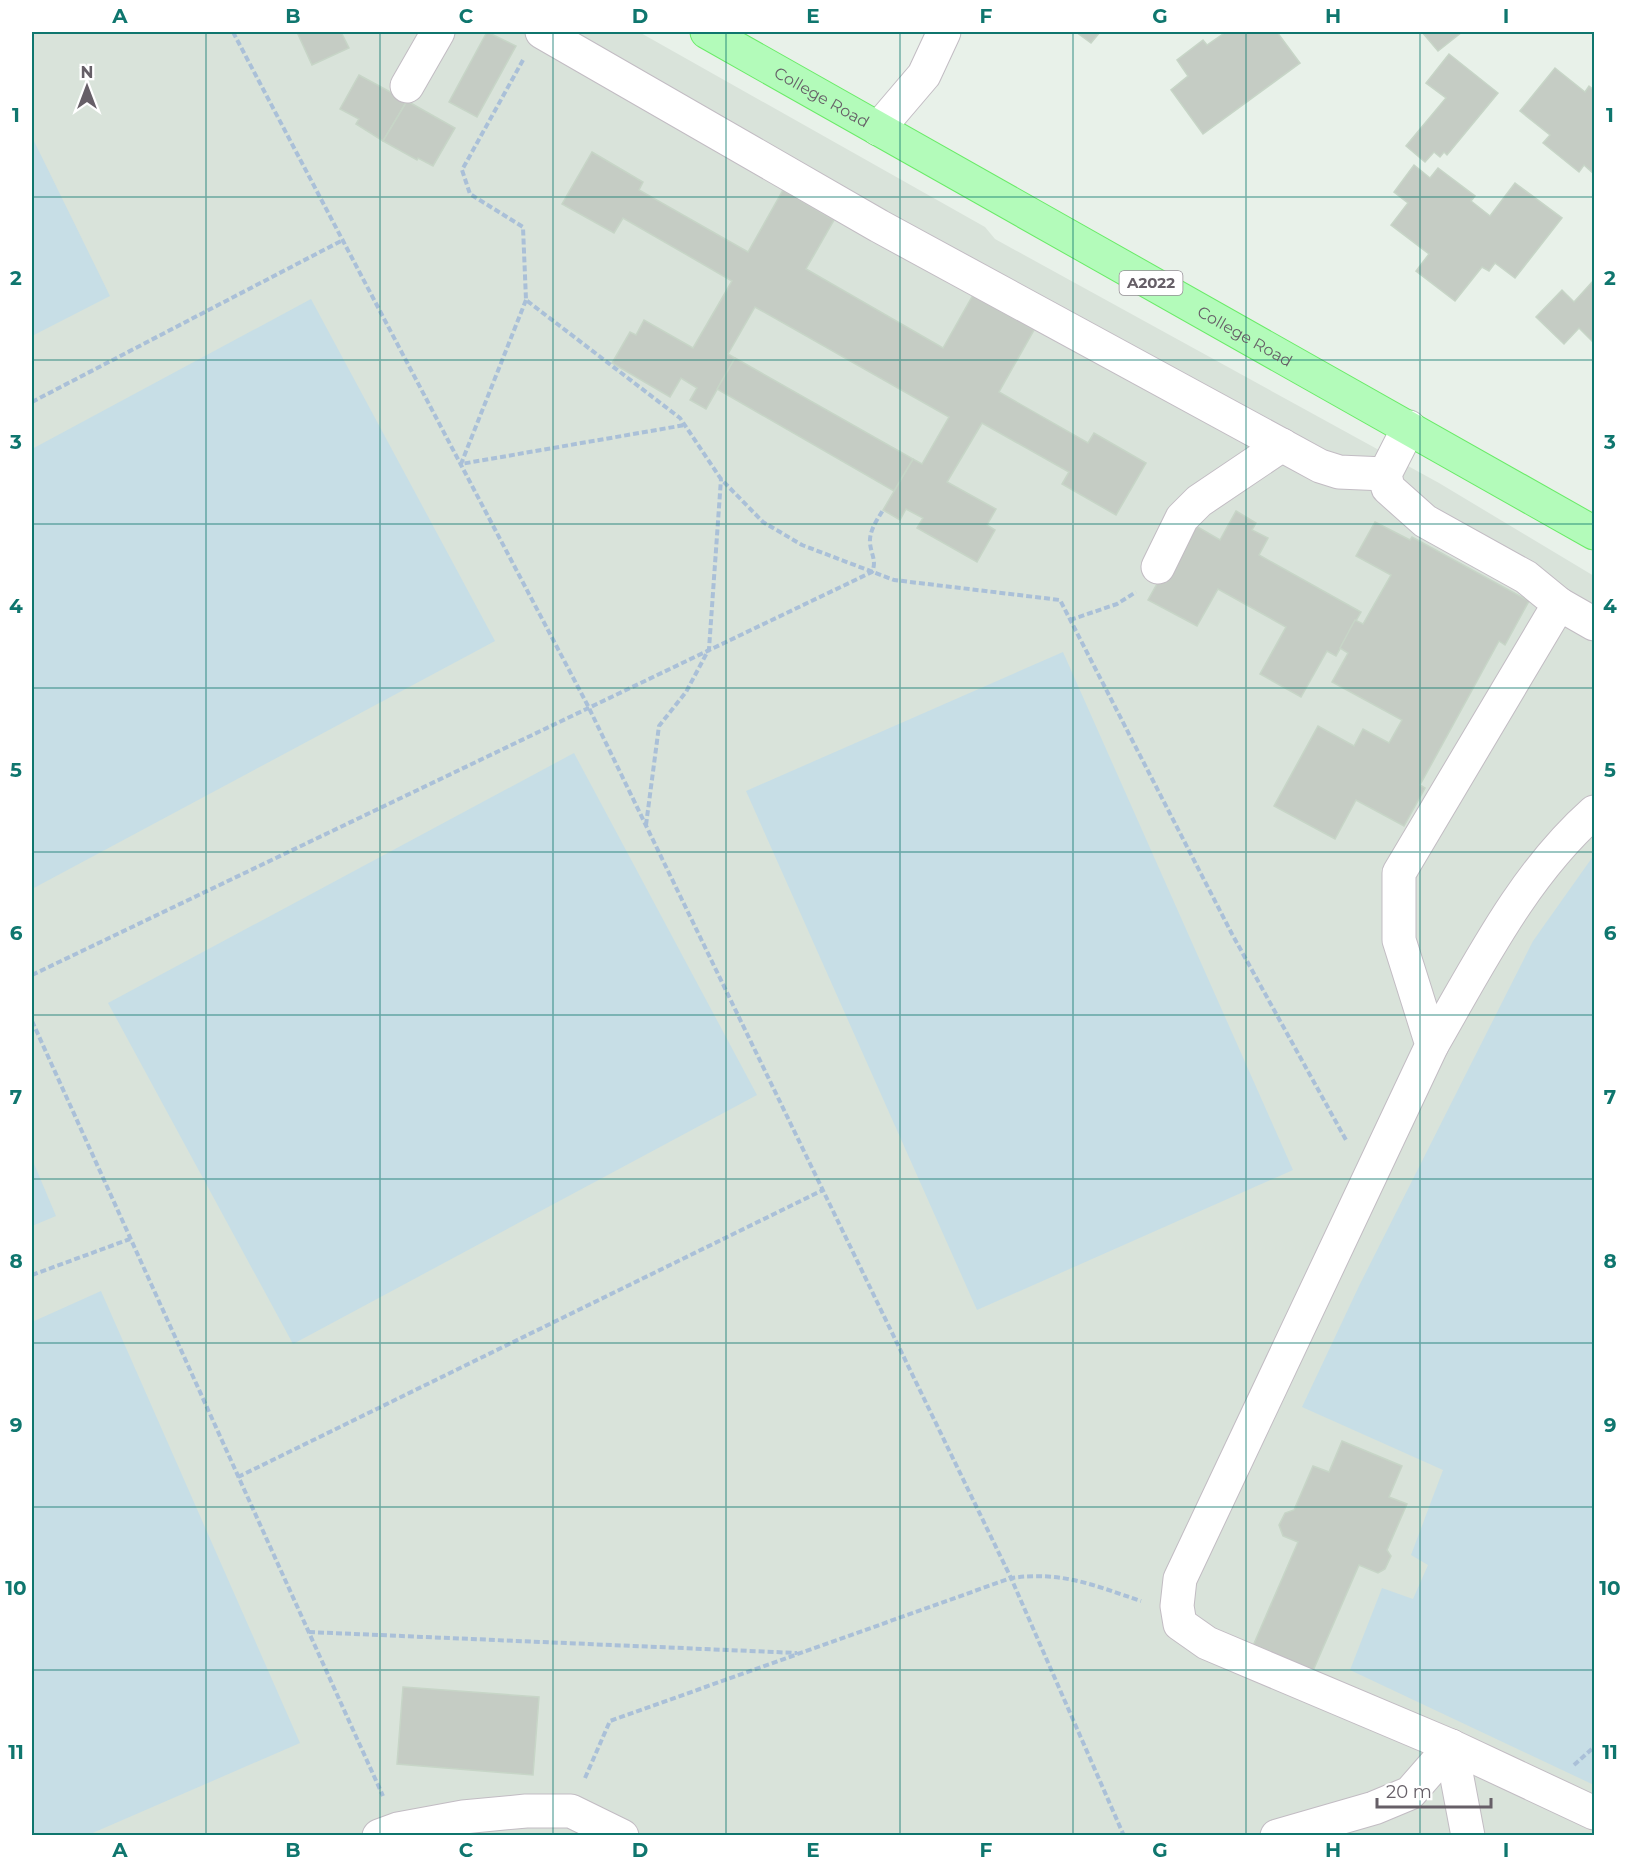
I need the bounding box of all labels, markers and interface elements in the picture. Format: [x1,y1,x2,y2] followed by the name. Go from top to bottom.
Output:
[111,4,128,28] text: A
[285,4,301,28] text: B
[459,4,474,28] text: C
[632,4,648,28] text: D
[806,4,820,28] text: E
[980,4,993,28] text: F
[1152,4,1168,28] text: G
[1325,4,1341,28] text: H
[1503,4,1509,28] text: I
[57,57,117,117] north arrow
[81,63,93,82] text: N
[771,63,873,132] street label: College Road
[12,103,20,127] text: 1
[1606,103,1614,127] text: 1
[10,266,22,290] text: 2
[1604,266,1616,290] text: 2
[1120,271,1182,295] road number: A2022
[1194,302,1296,371] street label: College Road
[9,430,22,454] text: 3
[1603,430,1616,454] text: 3
[9,594,23,618] text: 4
[1603,594,1617,618] text: 4
[10,758,22,782] text: 5
[1604,758,1616,782] text: 5
[10,921,23,945] text: 6
[1604,921,1617,945] text: 6
[10,1085,22,1109] text: 7
[1604,1085,1616,1109] text: 7
[9,1249,23,1273] text: 8
[1603,1249,1617,1273] text: 8
[10,1413,22,1437] text: 9
[1604,1413,1616,1437] text: 9
[5,1576,27,1600] text: 10
[1599,1576,1621,1600] text: 10
[8,1740,24,1764] text: 11
[1602,1740,1618,1764] text: 11
[1377,1771,1491,1809] scale bar
[1386,1781,1432,1803] text: 20 m
[111,1838,128,1862] text: A
[285,1838,301,1862] text: B
[459,1838,474,1862] text: C
[632,1838,648,1862] text: D
[806,1838,820,1862] text: E
[980,1838,993,1862] text: F
[1152,1838,1168,1862] text: G
[1325,1838,1341,1862] text: H
[1503,1838,1509,1862] text: I

